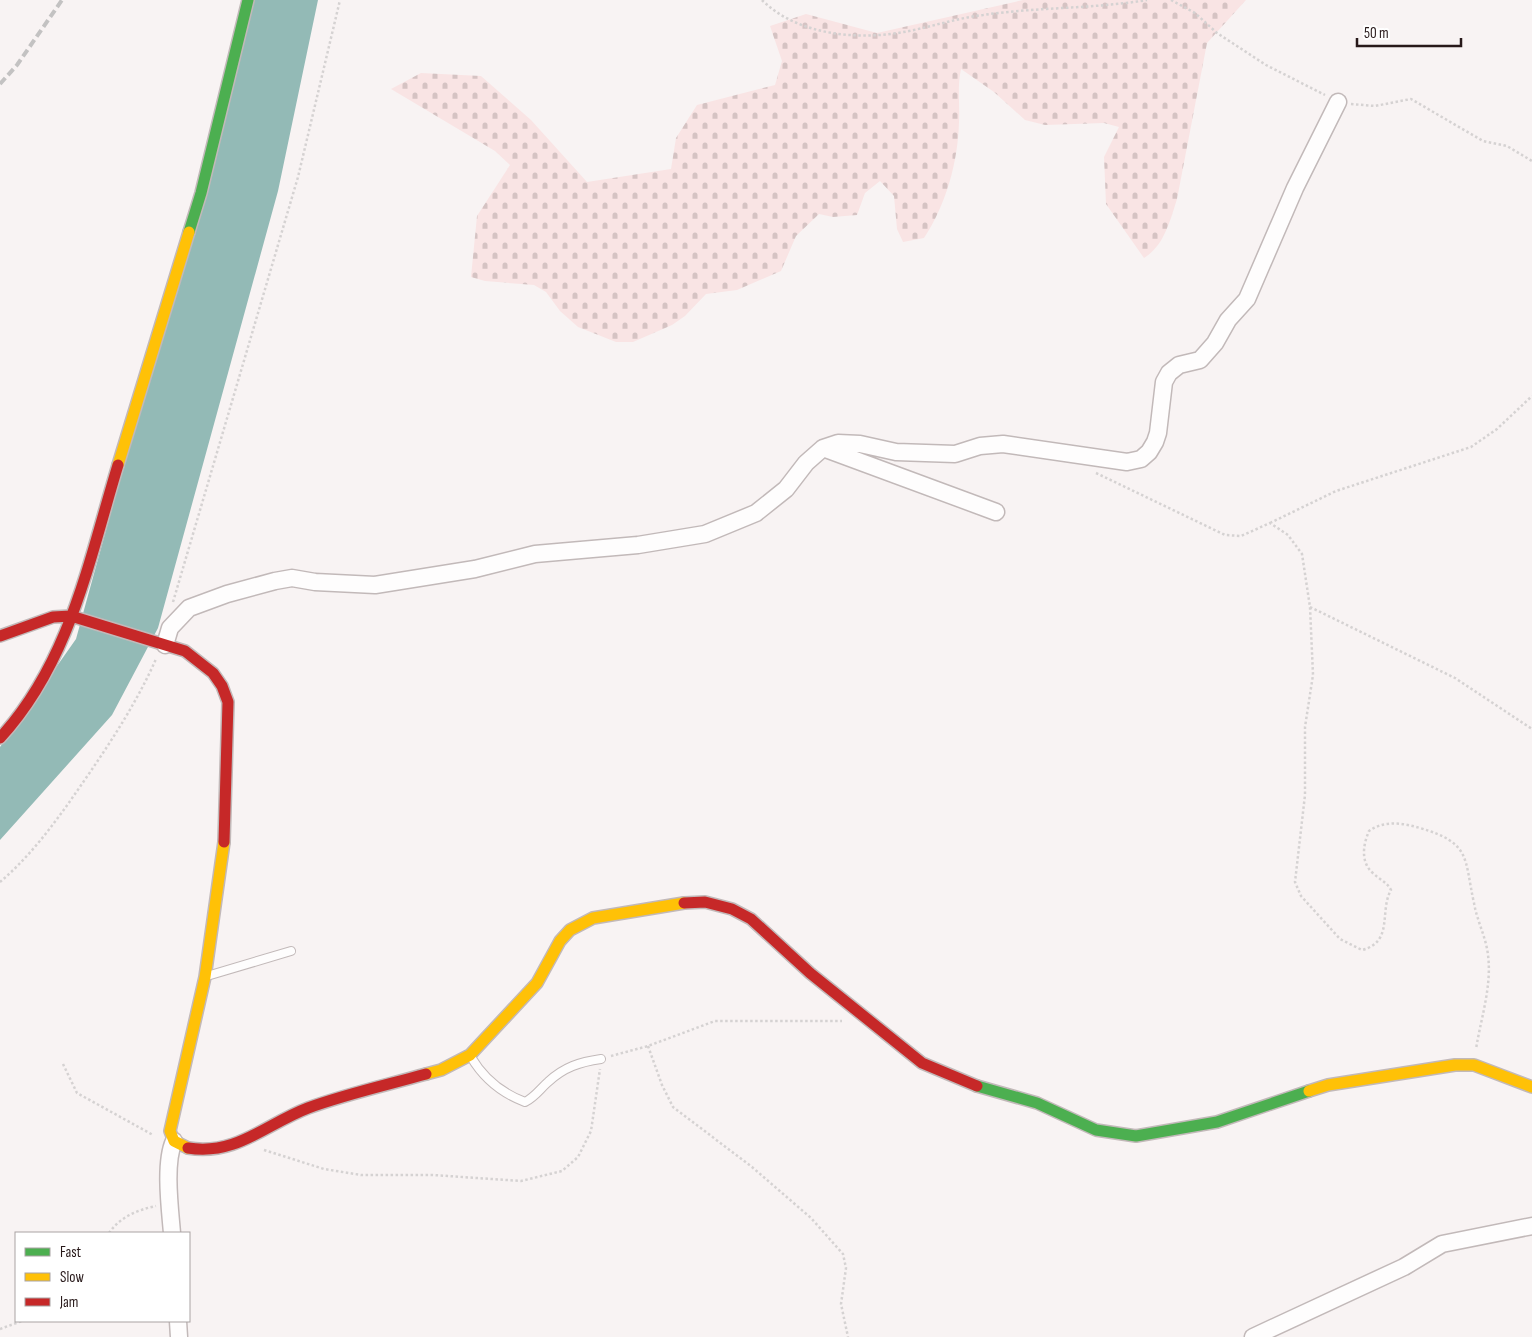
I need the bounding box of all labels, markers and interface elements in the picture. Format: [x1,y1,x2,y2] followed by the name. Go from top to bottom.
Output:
[1357,15,1461,47] scale bar
[1364,24,1389,43] text: 50 m
[15,1232,190,1322] legend
[60,1243,82,1262] text: Fast
[60,1268,84,1287] text: Slow
[59,1293,78,1312] text: Jam

